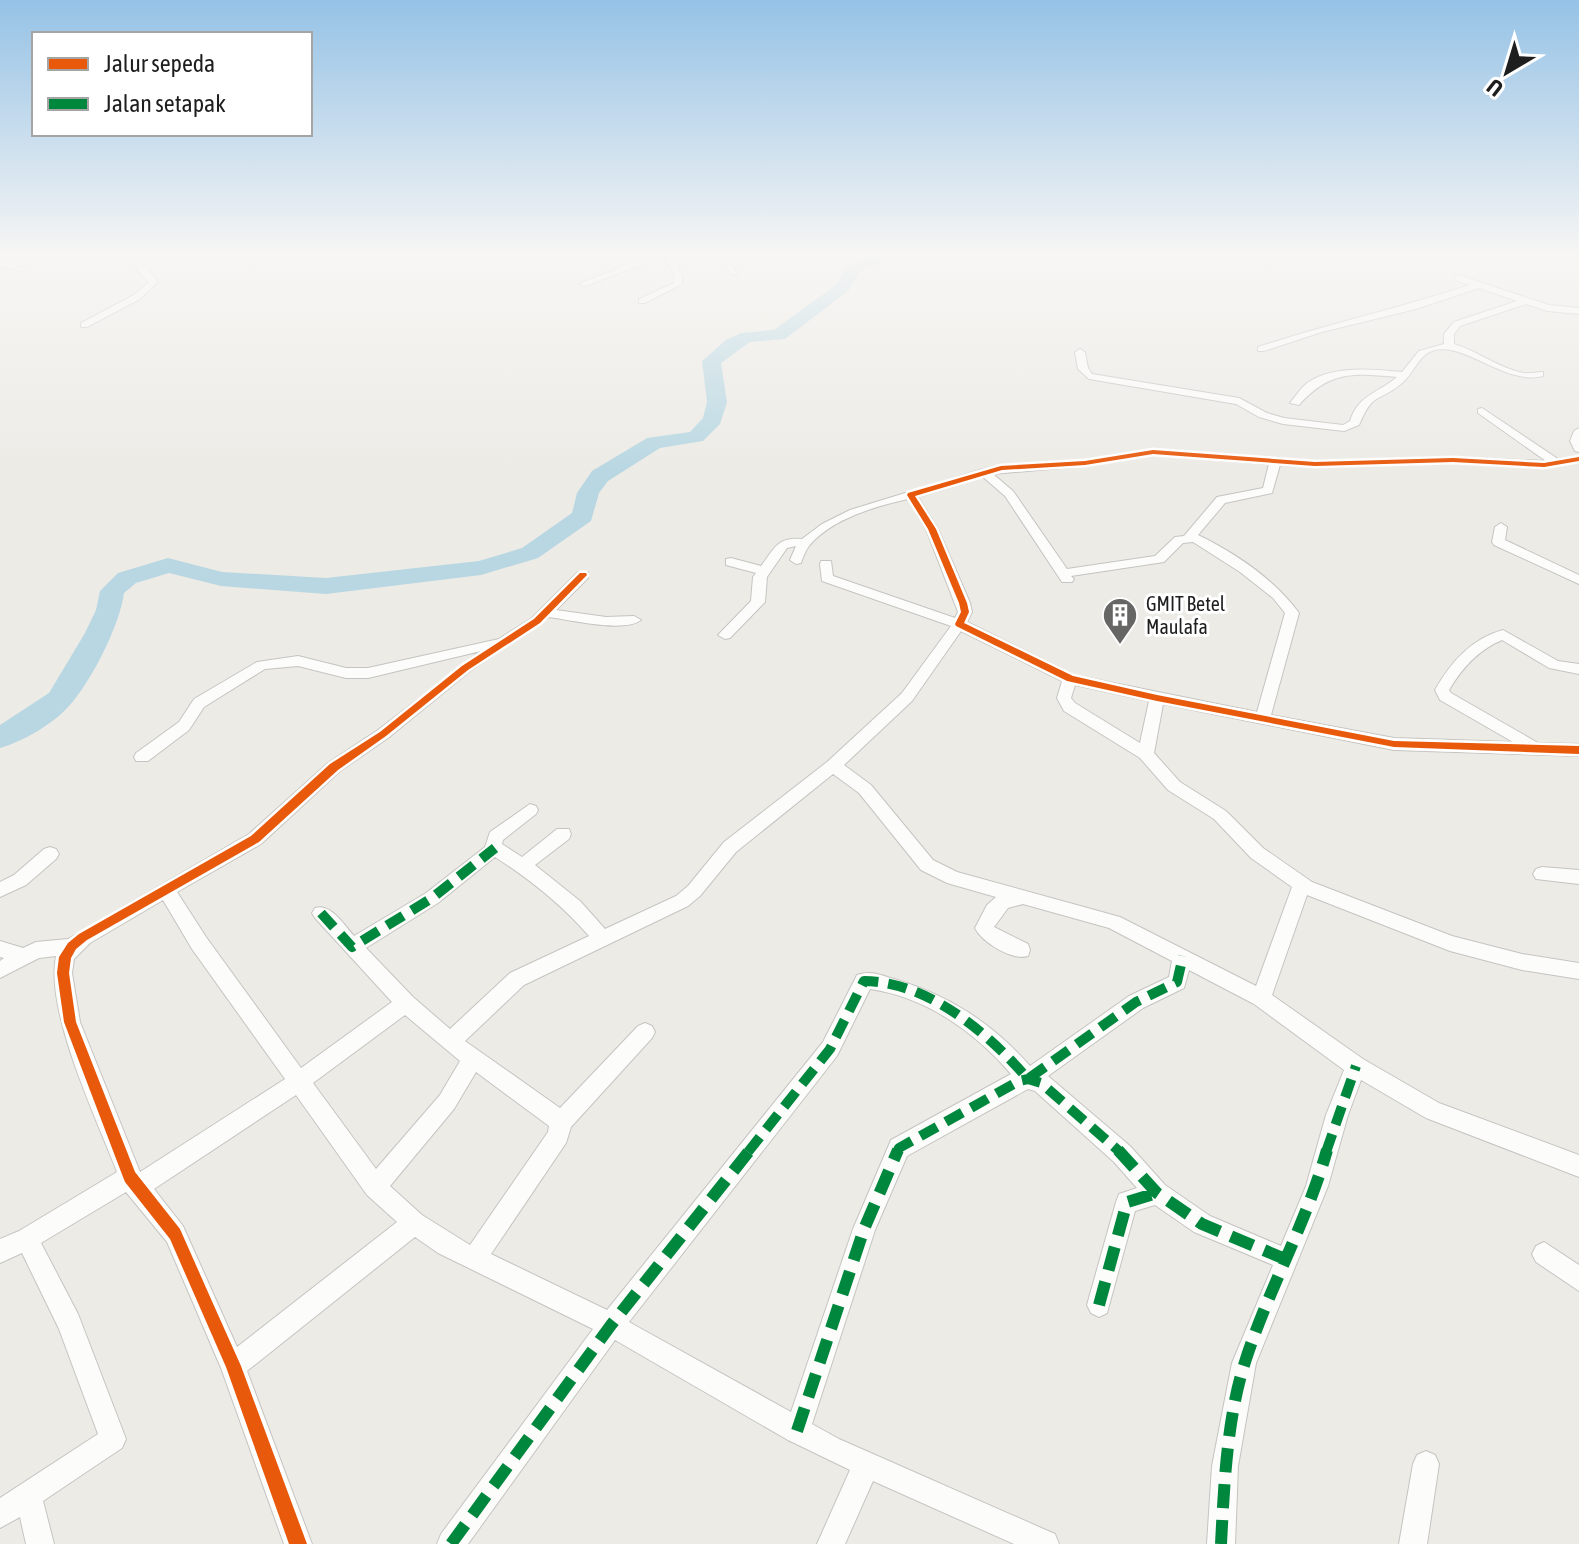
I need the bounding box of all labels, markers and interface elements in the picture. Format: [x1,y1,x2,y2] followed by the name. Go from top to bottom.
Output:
[32,32,312,136] legend
[1467,32,1547,112] north arrow
[104,50,215,77] text: Jalur sepeda
[1482,74,1508,102] text: U
[104,90,226,117] text: Jalan setapak
[1146,592,1226,638] place label: GMIT Betel Maulafa
[1101,596,1139,646] building icon: GMIT Betel Maulafa

